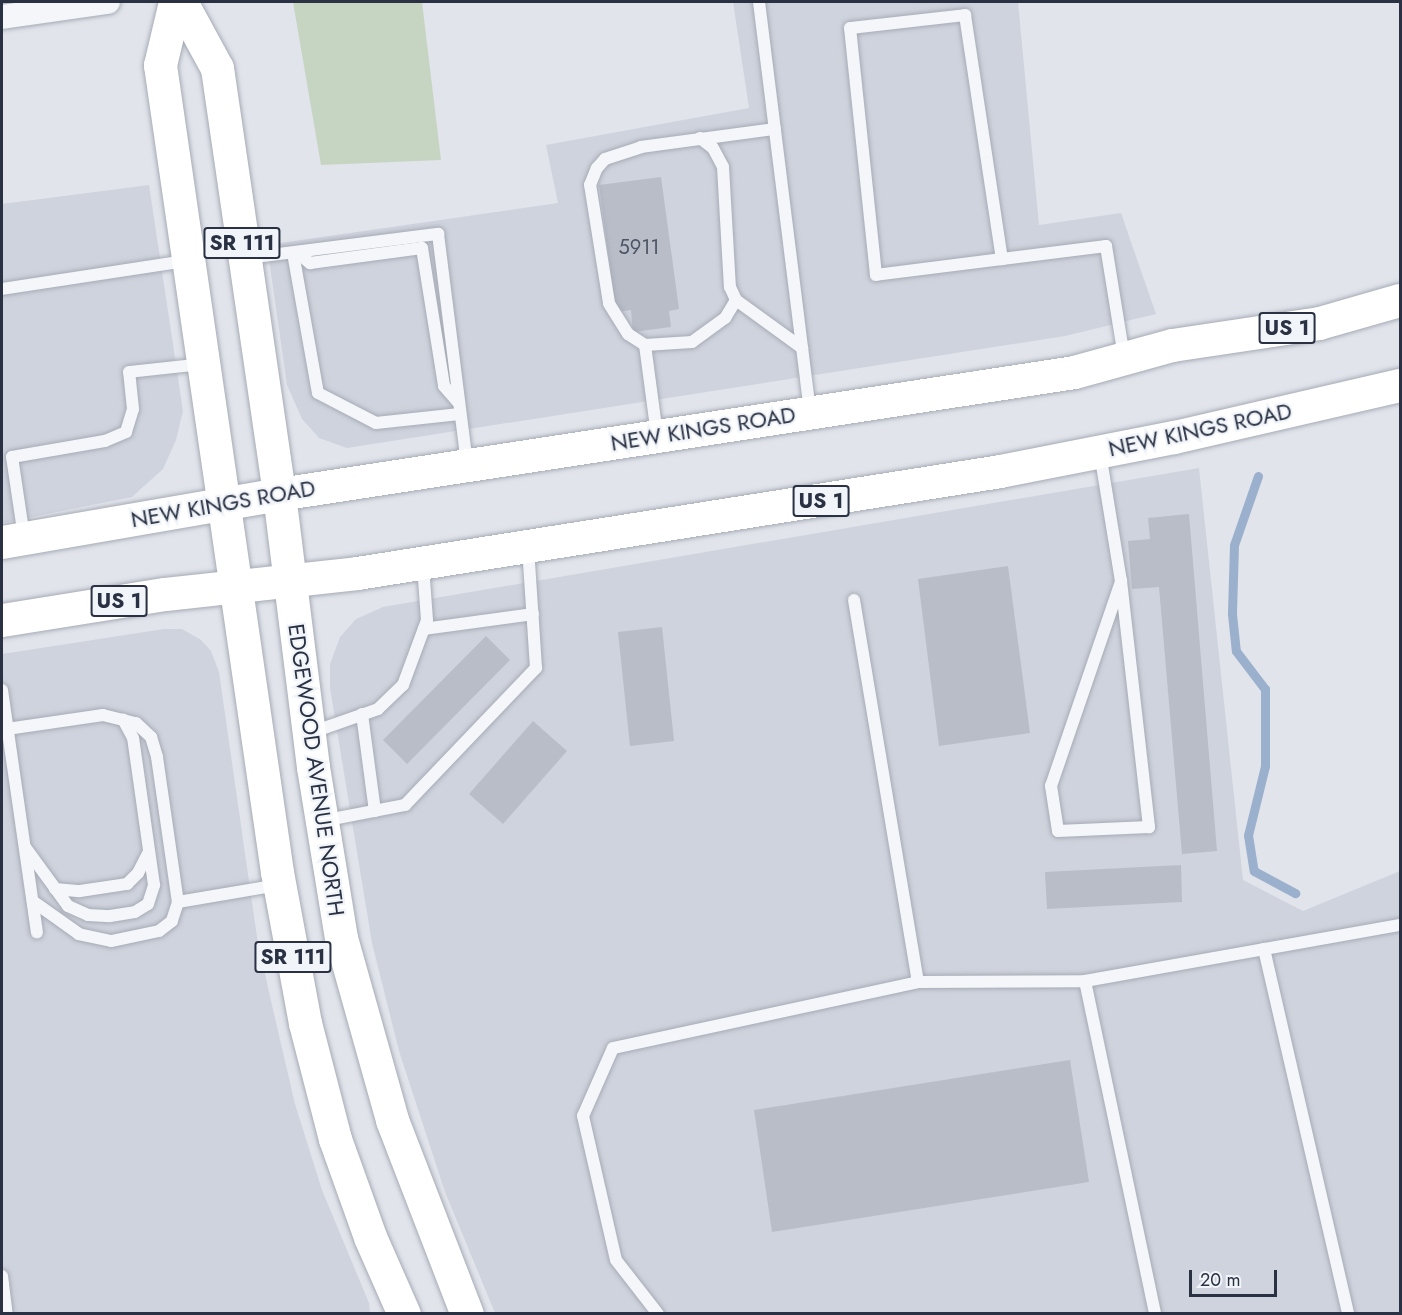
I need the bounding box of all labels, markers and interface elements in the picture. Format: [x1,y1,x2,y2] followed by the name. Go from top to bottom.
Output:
[203,225,281,261] road number: SR 111
[619,235,659,259] house number: 5911
[1258,310,1316,346] road number: US 1
[1106,398,1294,462] street label: NEW KINGS ROAD
[609,401,797,457] street label: NEW KINGS ROAD
[129,475,317,533] street label: NEW KINGS ROAD
[792,483,850,519] road number: US 1
[90,583,148,619] road number: US 1
[282,622,350,918] street label: EDGEWOOD AVENUE NORTH
[254,939,332,975] road number: SR 111
[1192,1258,1280,1296] scale bar
[1200,1267,1240,1293] text: 20 m

